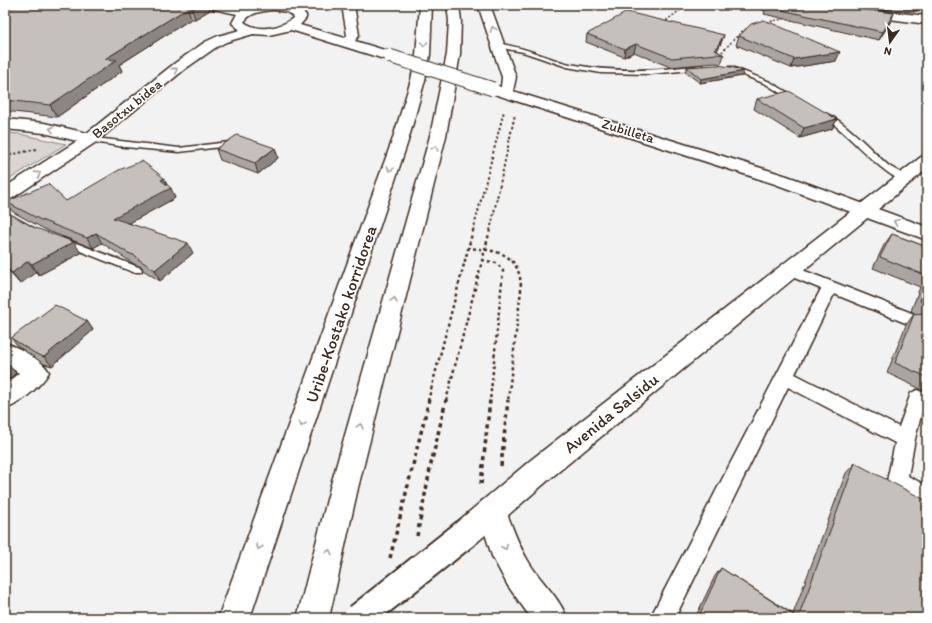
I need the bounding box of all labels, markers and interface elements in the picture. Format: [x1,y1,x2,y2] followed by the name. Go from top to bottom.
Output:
[870,22,910,62] north arrow
[489,25,498,32] one-way arrow
[420,41,428,47] one-way arrow
[883,44,893,58] text: N
[170,68,177,75] one-way arrow
[89,75,166,142] street label: Basotxu bidea
[600,115,657,147] street label: Zubilleta
[49,126,55,134] one-way arrow
[430,144,439,151] one-way arrow
[387,165,395,172] one-way arrow
[34,171,41,179] one-way arrow
[893,219,900,227] one-way arrow
[301,223,381,405] street label: Uribe-Kostako korridorea
[389,297,398,304] one-way arrow
[560,368,663,457] street label: Avenida Salsidu
[298,421,307,428] one-way arrow
[355,423,364,430] one-way arrow
[255,543,264,550] one-way arrow
[500,543,508,551] one-way arrow
[324,549,332,555] one-way arrow

